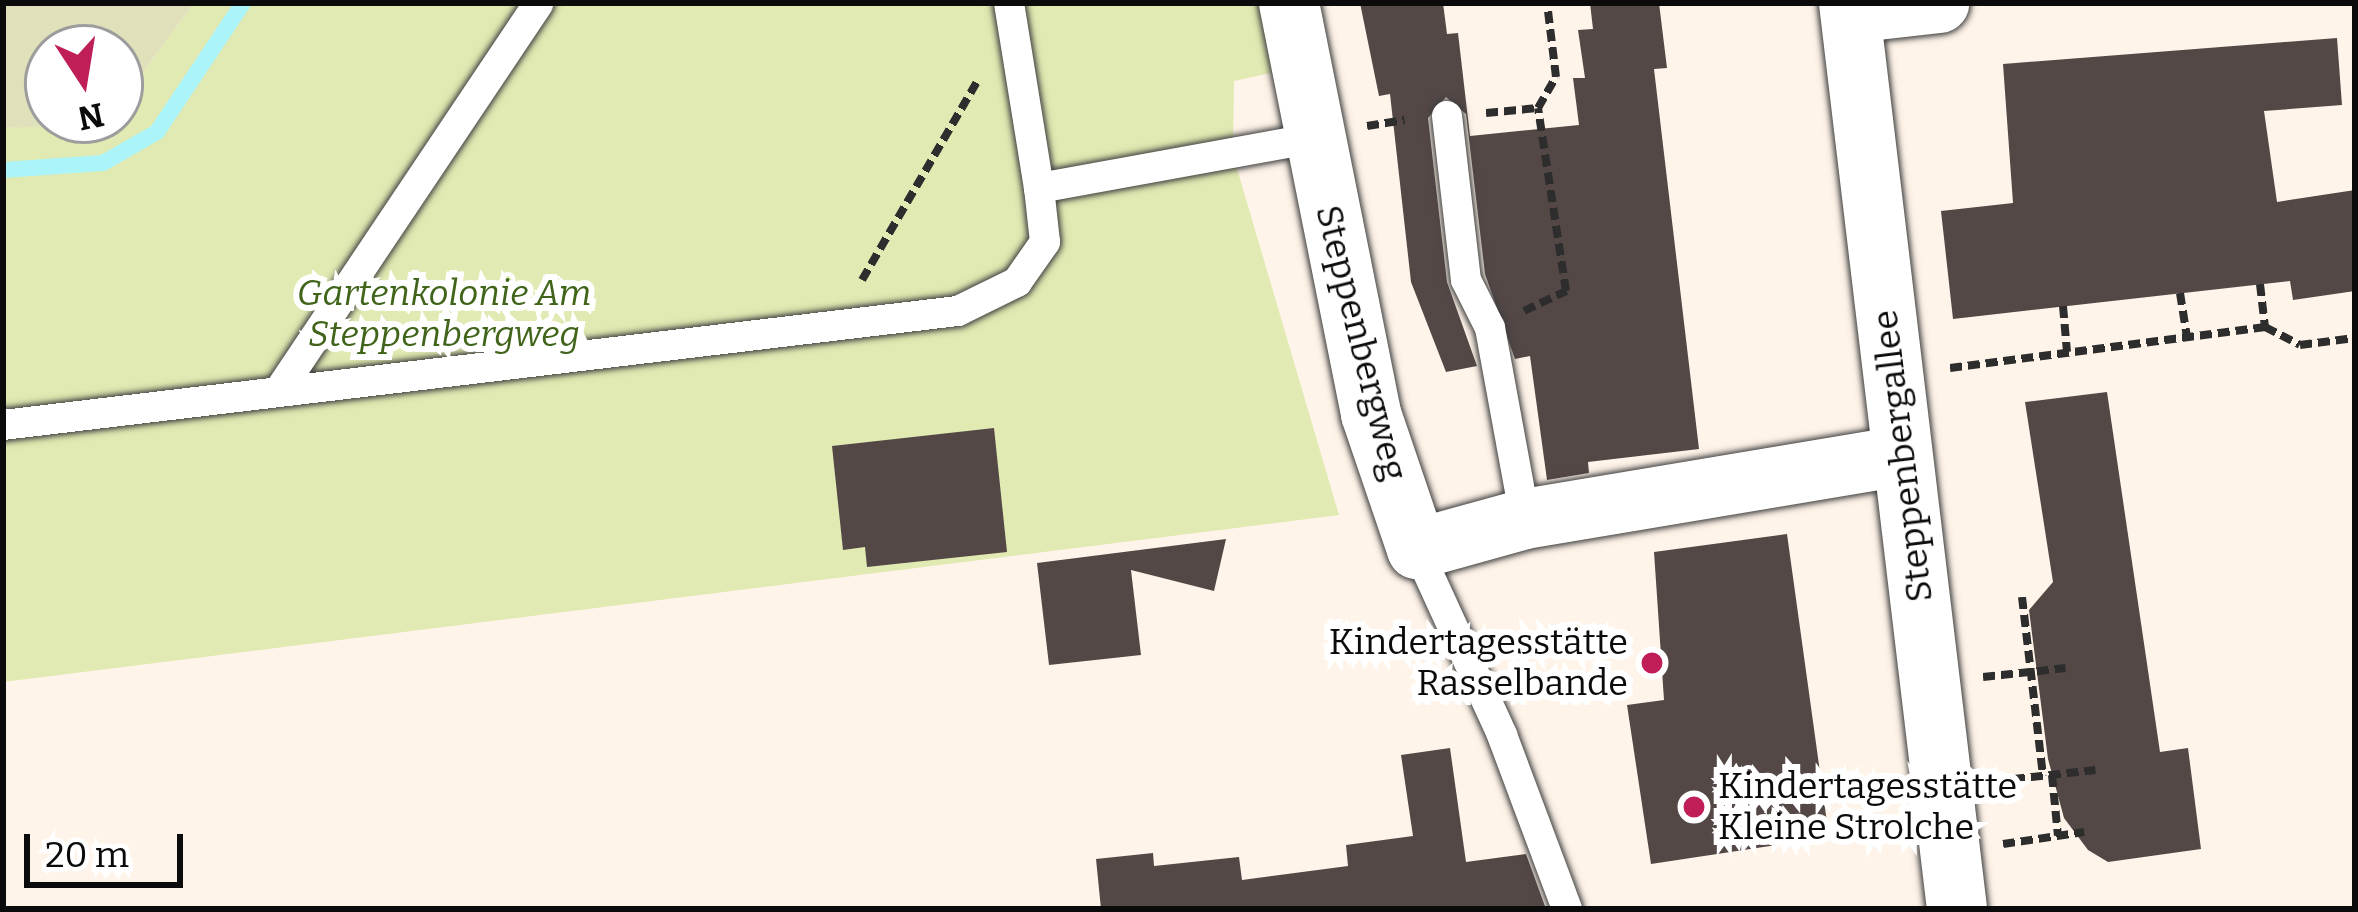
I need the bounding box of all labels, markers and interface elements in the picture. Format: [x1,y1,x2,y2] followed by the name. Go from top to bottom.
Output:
[24,24,144,144] north arrow
[74,94,107,138] text: N
[1306,201,1416,485] street label: Steppenbergweg
[297,271,591,356] park label: Gartenkolonie Am Steppenbergweg
[1864,307,1942,605] street label: Steppenbergallee
[1329,620,1628,705] place label: Kindertagesstätte Rasselbande
[1639,650,1665,676] marker: Kindertagesstätte Rasselbande
[1718,764,2017,849] place label: Kindertagesstätte Kleine Strolche
[1681,794,1707,820] marker: Kindertagesstätte Kleine Strolche
[30,810,189,884] scale bar
[45,833,129,877] text: 20 m

